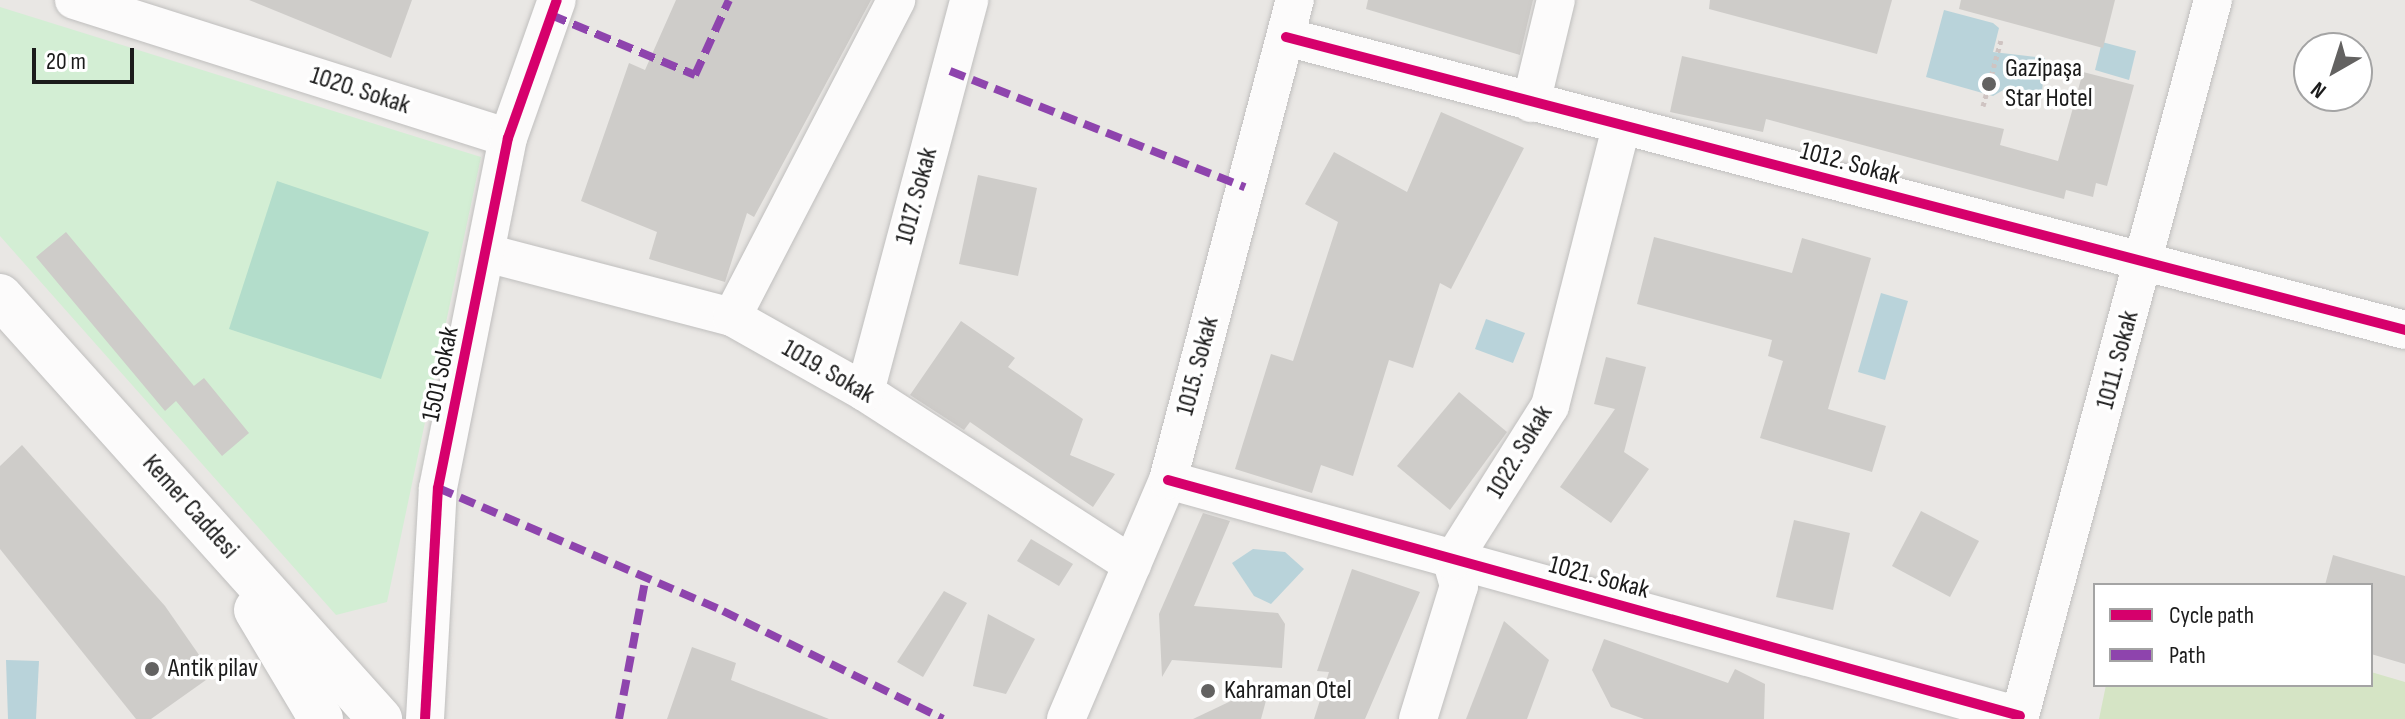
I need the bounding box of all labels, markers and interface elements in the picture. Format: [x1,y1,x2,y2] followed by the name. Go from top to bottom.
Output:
[36,32,138,82] scale bar
[2293,32,2373,112] north arrow
[46,47,86,76] text: 20 m
[2005,53,2093,114] place label: Gazipaşa Star Hotel
[306,60,414,122] street label: 1020. Sokak
[1980,75,1998,93] marker: Gazipaşa Star Hotel
[2306,75,2332,104] text: N
[1797,136,1903,192] street label: 1012. Sokak
[889,144,945,248] street label: 1017. Sokak
[2090,307,2146,413] street label: 1011. Sokak
[1170,313,1226,419] street label: 1015. Sokak
[416,324,466,424] street label: 1501 Sokak
[776,333,880,411] street label: 1019. Sokak
[1480,400,1560,504] street label: 1022. Sokak
[135,449,245,565] street label: Kemer Caddesi
[1546,550,1652,606] street label: 1021. Sokak
[2093,583,2373,687] legend
[2169,601,2254,630] text: Cycle path
[2169,641,2206,670] text: Path
[168,653,258,685] place label: Antik pilav
[143,660,161,678] marker: Antik pilav
[1224,675,1352,707] place label: Kahraman Otel
[1199,682,1217,700] marker: Kahraman Otel

